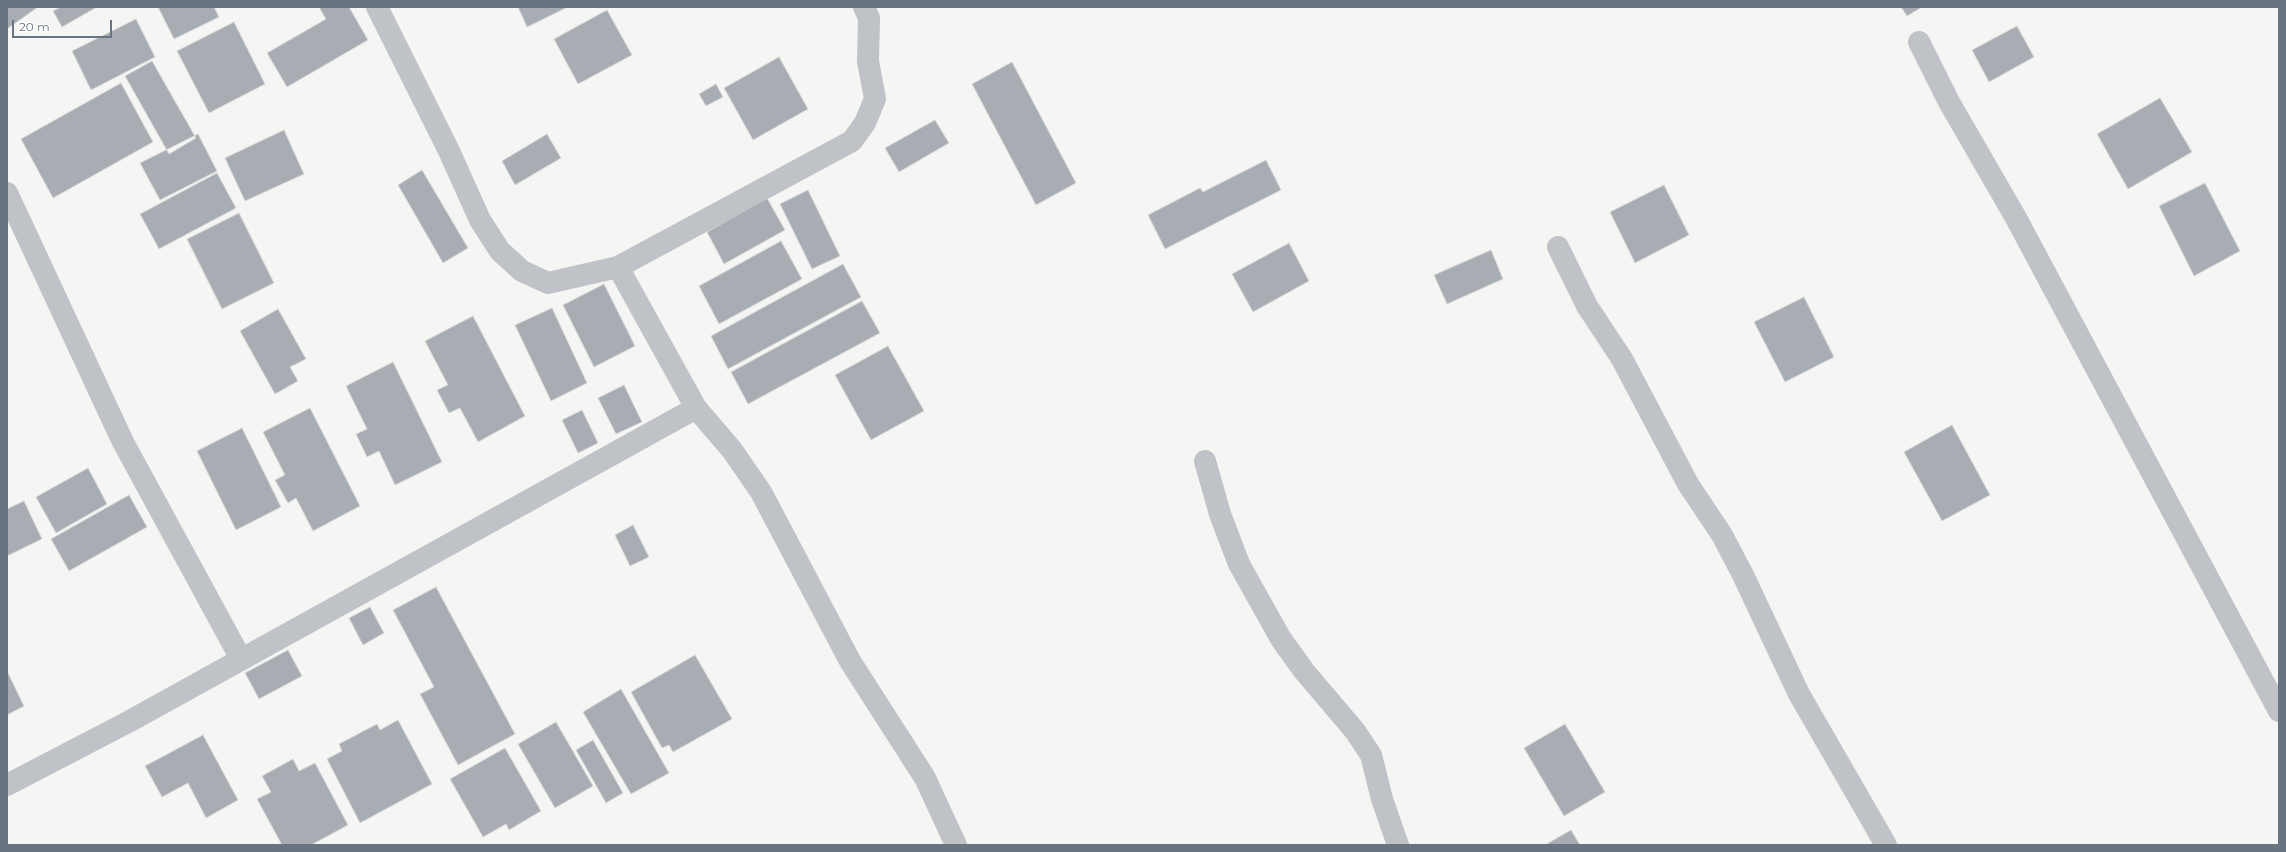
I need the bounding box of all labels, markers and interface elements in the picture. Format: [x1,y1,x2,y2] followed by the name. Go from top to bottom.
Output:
[14,12,114,38] scale bar
[19,19,50,34] text: 20 m

